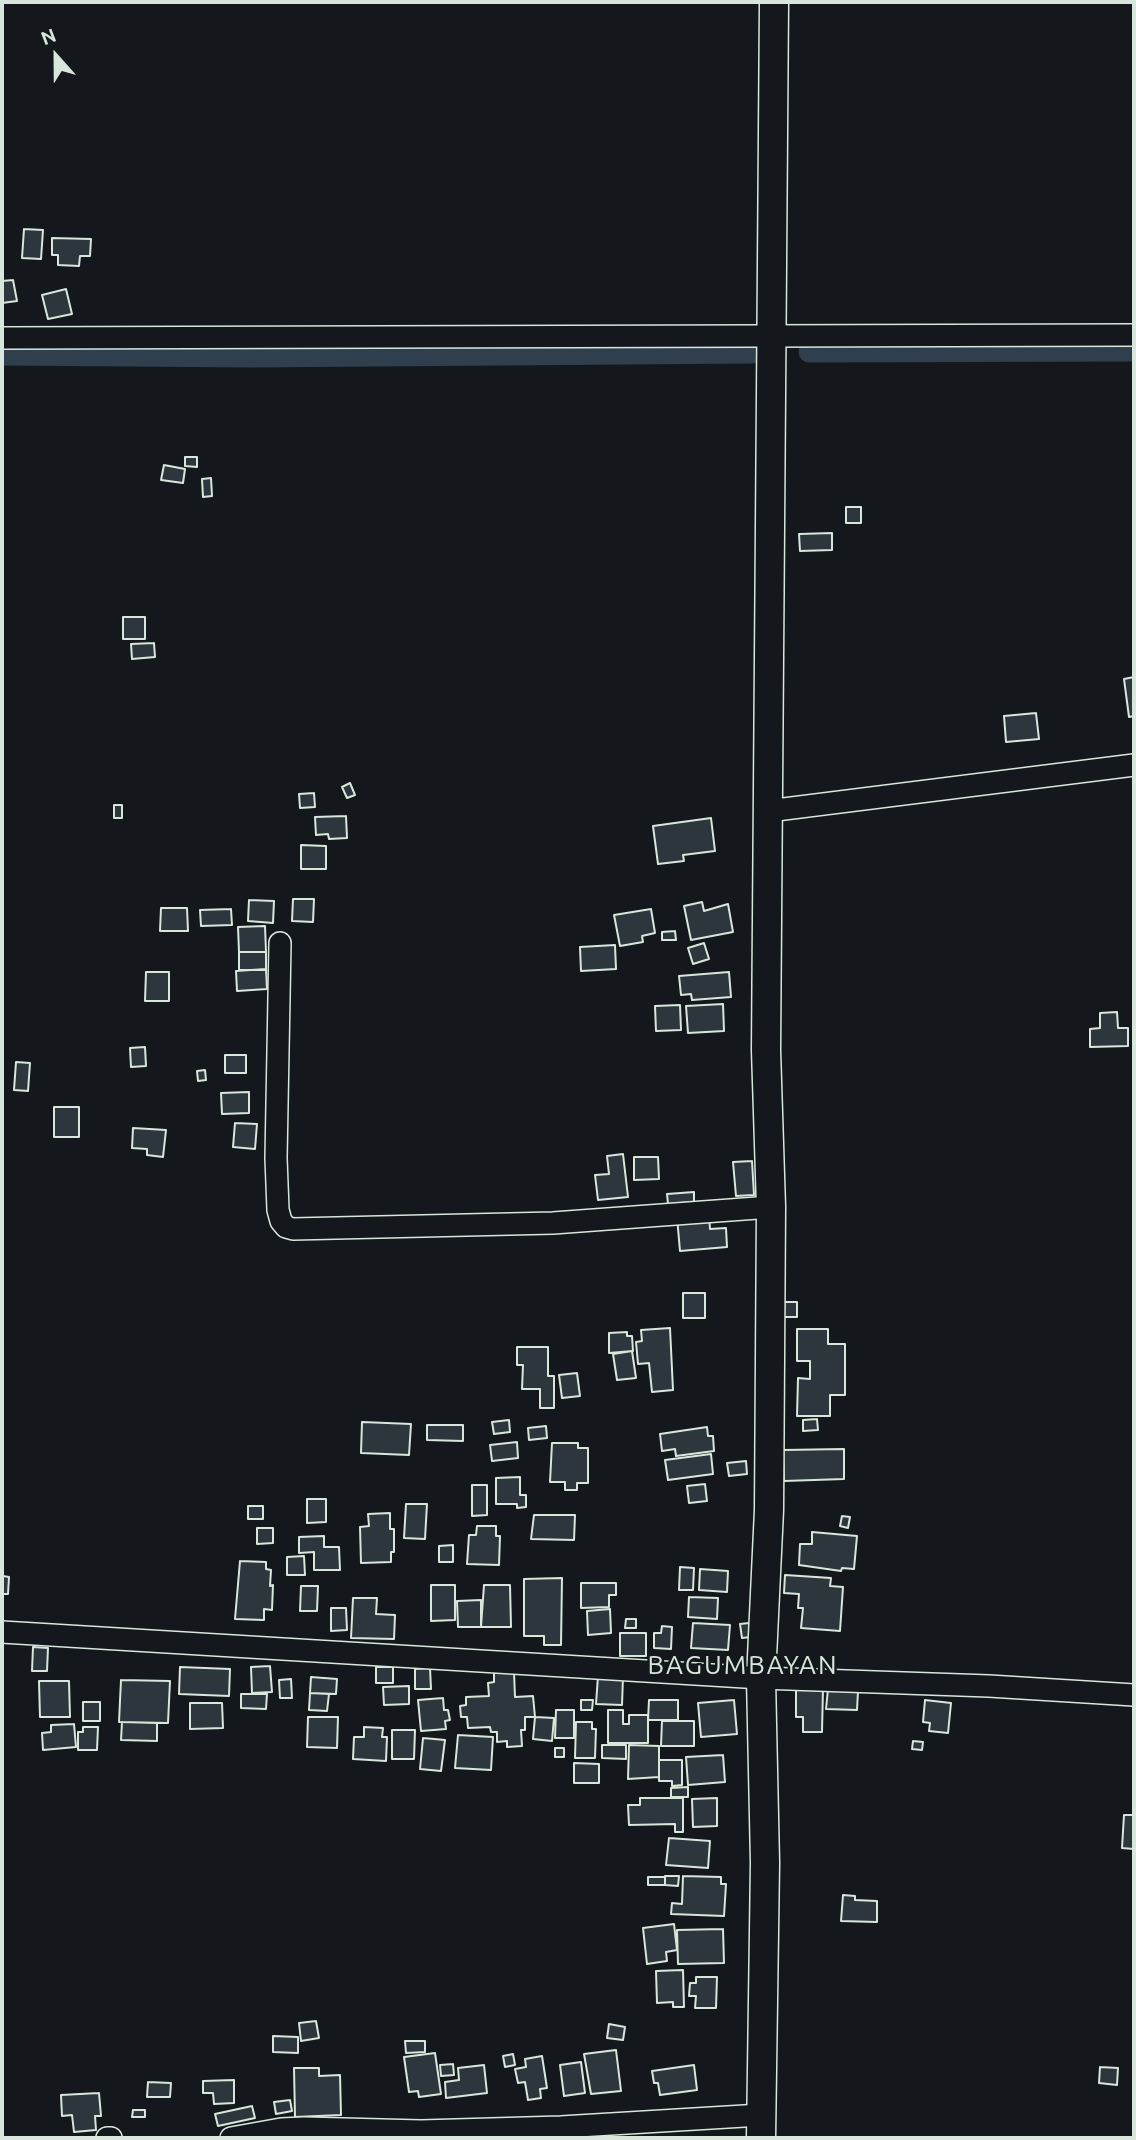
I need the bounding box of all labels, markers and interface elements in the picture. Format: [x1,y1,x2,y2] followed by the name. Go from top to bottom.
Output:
[21,21,91,91] north arrow
[38,24,59,49] text: N
[649,1649,837,1681] district label: BAGUMBAYAN

